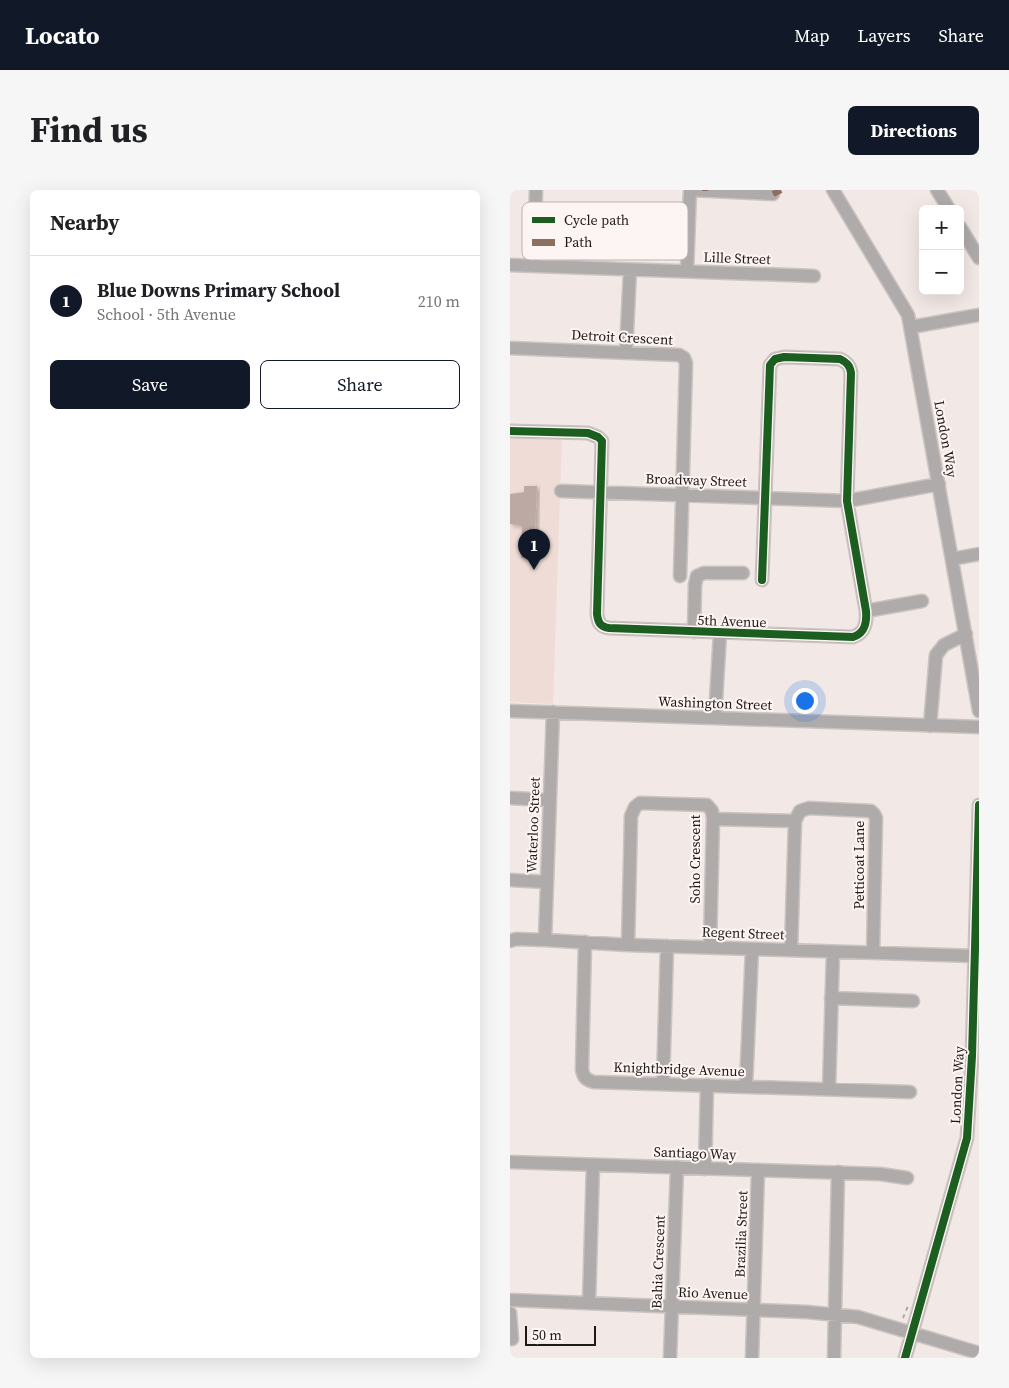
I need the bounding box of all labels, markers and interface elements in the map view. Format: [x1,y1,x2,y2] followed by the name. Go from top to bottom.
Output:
[25,19,100,52] text: Locato
[794,23,829,48] text: Map
[857,23,910,48] text: Layers
[938,23,984,48] text: Share
[30,106,148,154] text: Find us
[848,106,979,155] button: Directions
[522,202,688,260] legend
[919,205,964,295] map controls
[919,205,964,250] button: +
[50,208,120,237] text: Nearby
[564,210,629,230] text: Cycle path
[564,232,592,252] text: Path
[703,247,772,269] street label: Lille Street
[919,250,964,295] button: −
[97,277,340,303] text: Blue Downs Primary School
[62,290,70,312] text: 1
[418,290,460,312] text: 210 m
[97,303,236,325] text: School · 5th Avenue
[571,324,674,350] street label: Detroit Crescent
[50,360,250,409] button: Save
[260,360,460,409] button: Share
[929,399,963,480] street label: London Way
[645,468,747,492] street label: Broadway Street
[518,529,550,570] pin: 1
[697,610,767,632] street label: 5th Avenue
[792,688,818,714] your location
[658,691,773,715] street label: Washington Street
[521,776,545,873] street label: Waterloo Street
[685,814,705,903] street label: Soho Crescent
[849,821,869,909] street label: Petticoat Lane
[701,922,785,944] street label: Regent Street
[945,1045,969,1125] street label: London Way
[613,1057,745,1081] street label: Knightbridge Avenue
[653,1142,737,1164] street label: Santiago Way
[729,1190,753,1278] street label: Brazilia Street
[646,1214,670,1309] street label: Bahia Crescent
[678,1282,748,1304] street label: Rio Avenue
[525,1323,596,1346] scale bar
[532,1325,562,1345] text: 50 m

